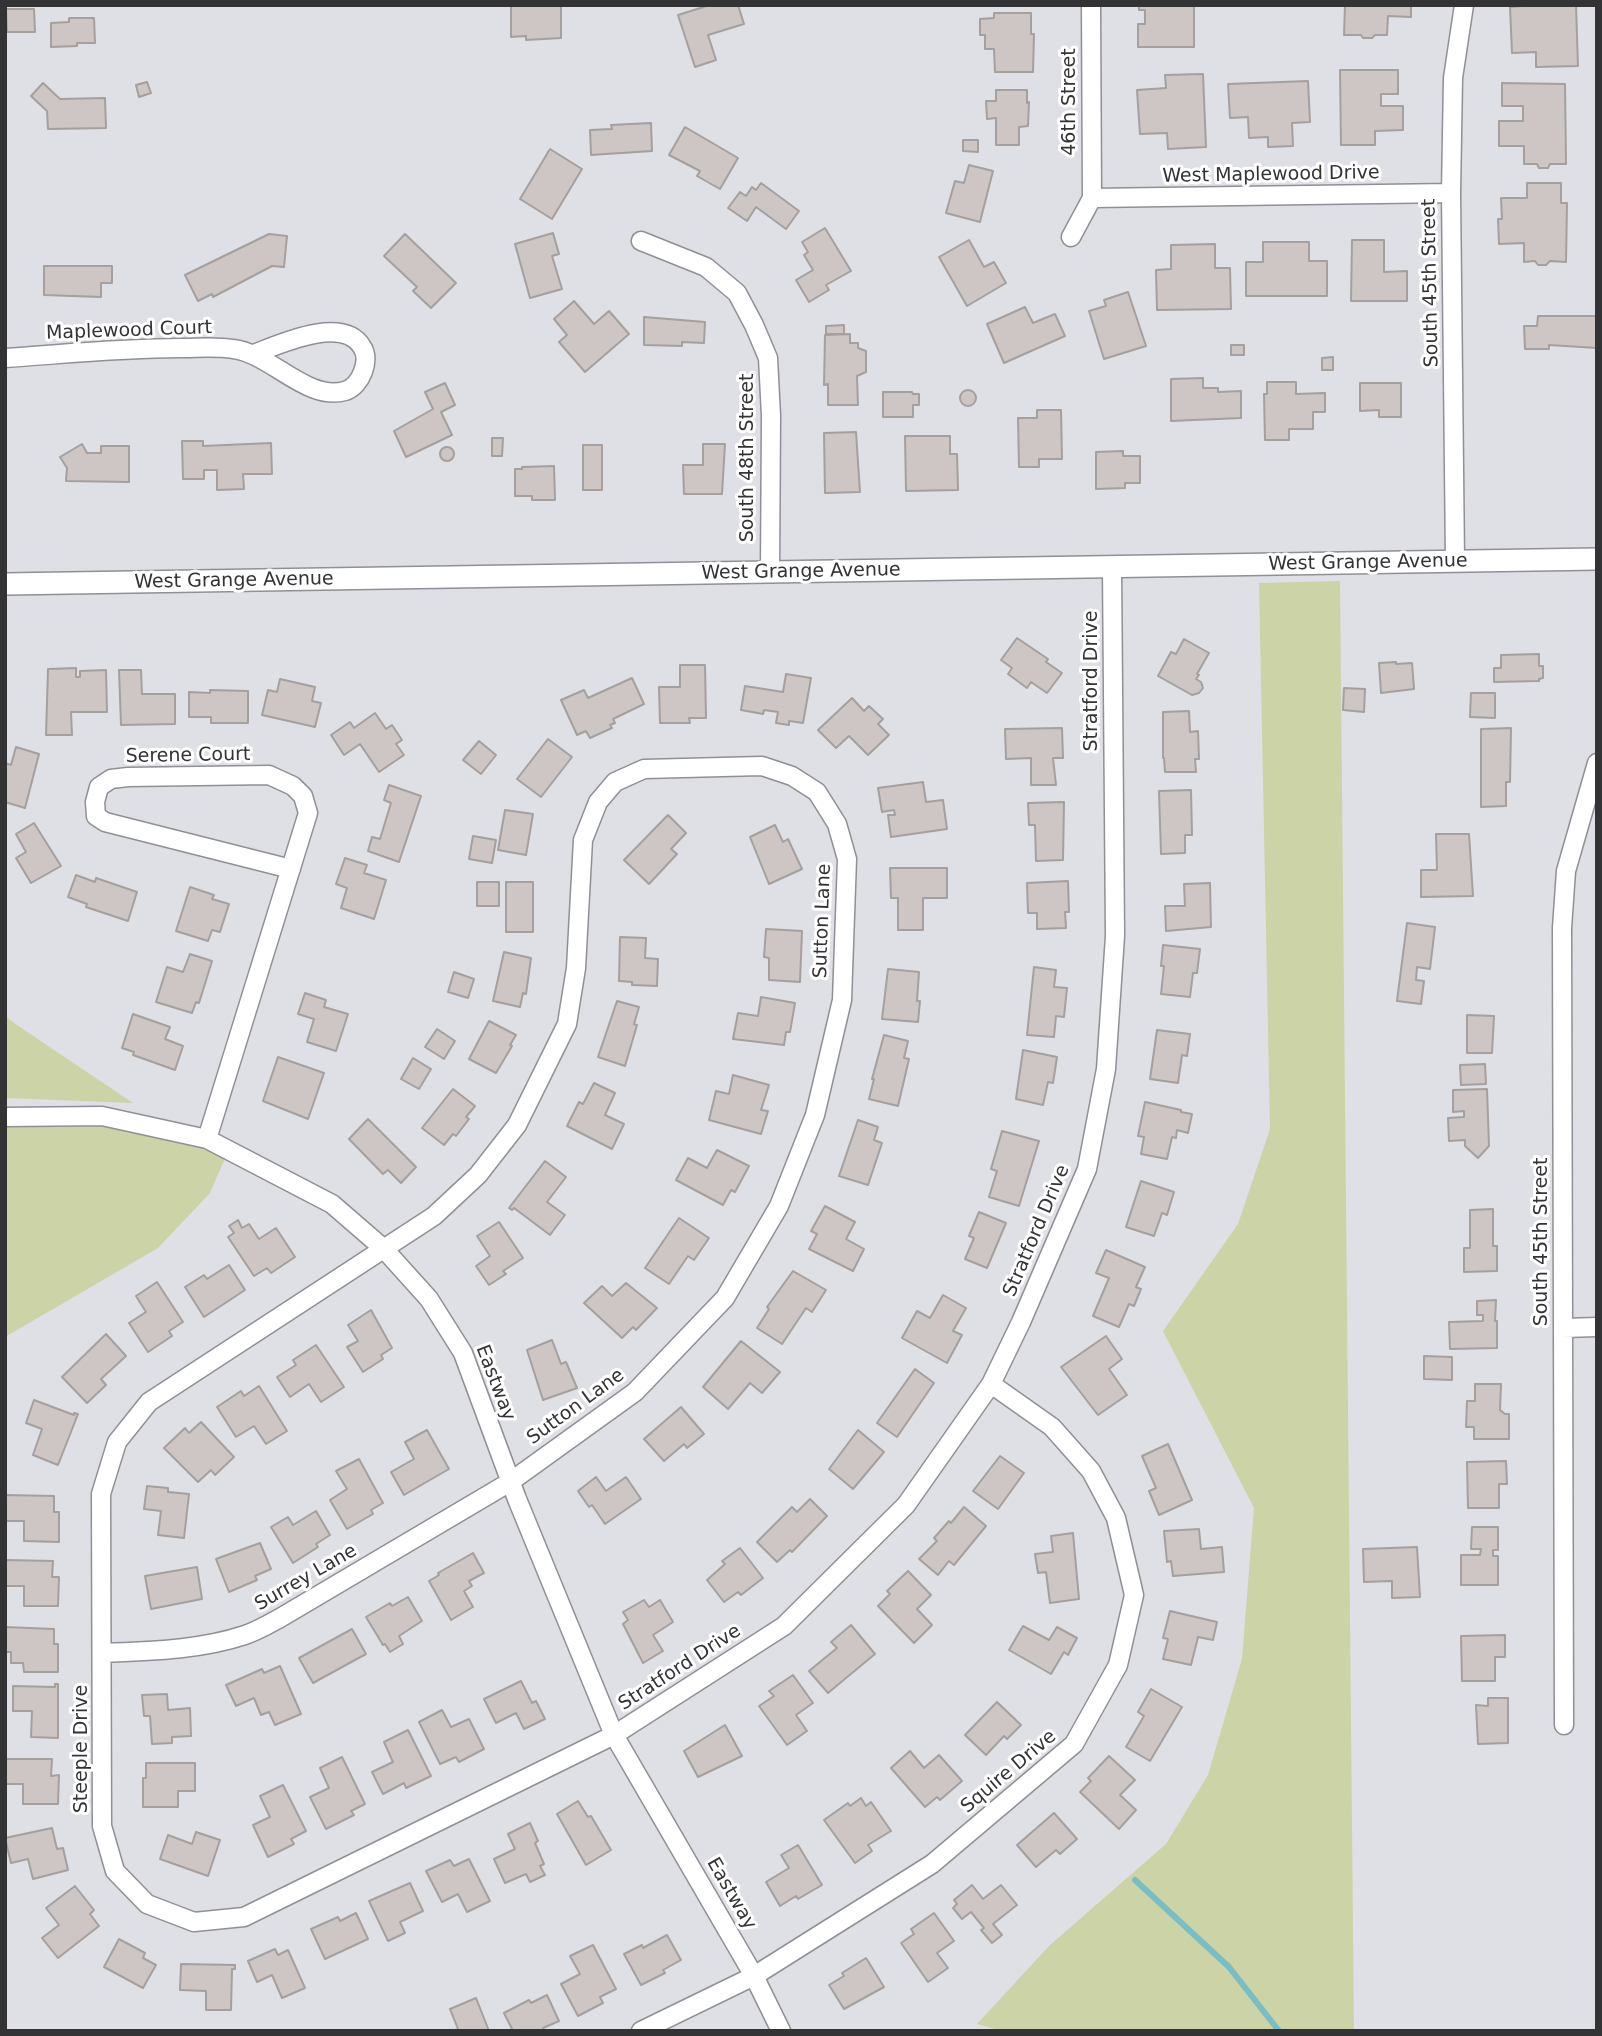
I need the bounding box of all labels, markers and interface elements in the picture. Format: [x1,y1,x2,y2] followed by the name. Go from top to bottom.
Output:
[1059,48,1081,156] street label: 46th Street
[1162,162,1380,188] street label: West Maplewood Drive
[1418,198,1444,368] street label: South 45th Street
[46,317,212,345] street label: Maplewood Court
[737,374,759,542] street label: South 48th Street
[1268,550,1468,576] street label: West Grange Avenue
[701,559,901,585] street label: West Grange Avenue
[134,568,334,594] street label: West Grange Avenue
[1081,611,1103,751] street label: Stratford Drive
[125,744,251,768] street label: Serene Court
[810,863,836,979] street label: Sutton Lane
[1531,1158,1553,1326] street label: South 45th Street
[999,1162,1075,1300] street label: Stratford Drive
[470,1342,520,1424] street label: Eastway
[523,1364,629,1450] street label: Sutton Lane
[251,1540,361,1616] street label: Surrey Lane
[615,1620,745,1716] street label: Stratford Drive
[71,1685,93,1813] street label: Steeple Drive
[957,1726,1061,1818] street label: Squire Drive
[701,1854,761,1934] street label: Eastway

